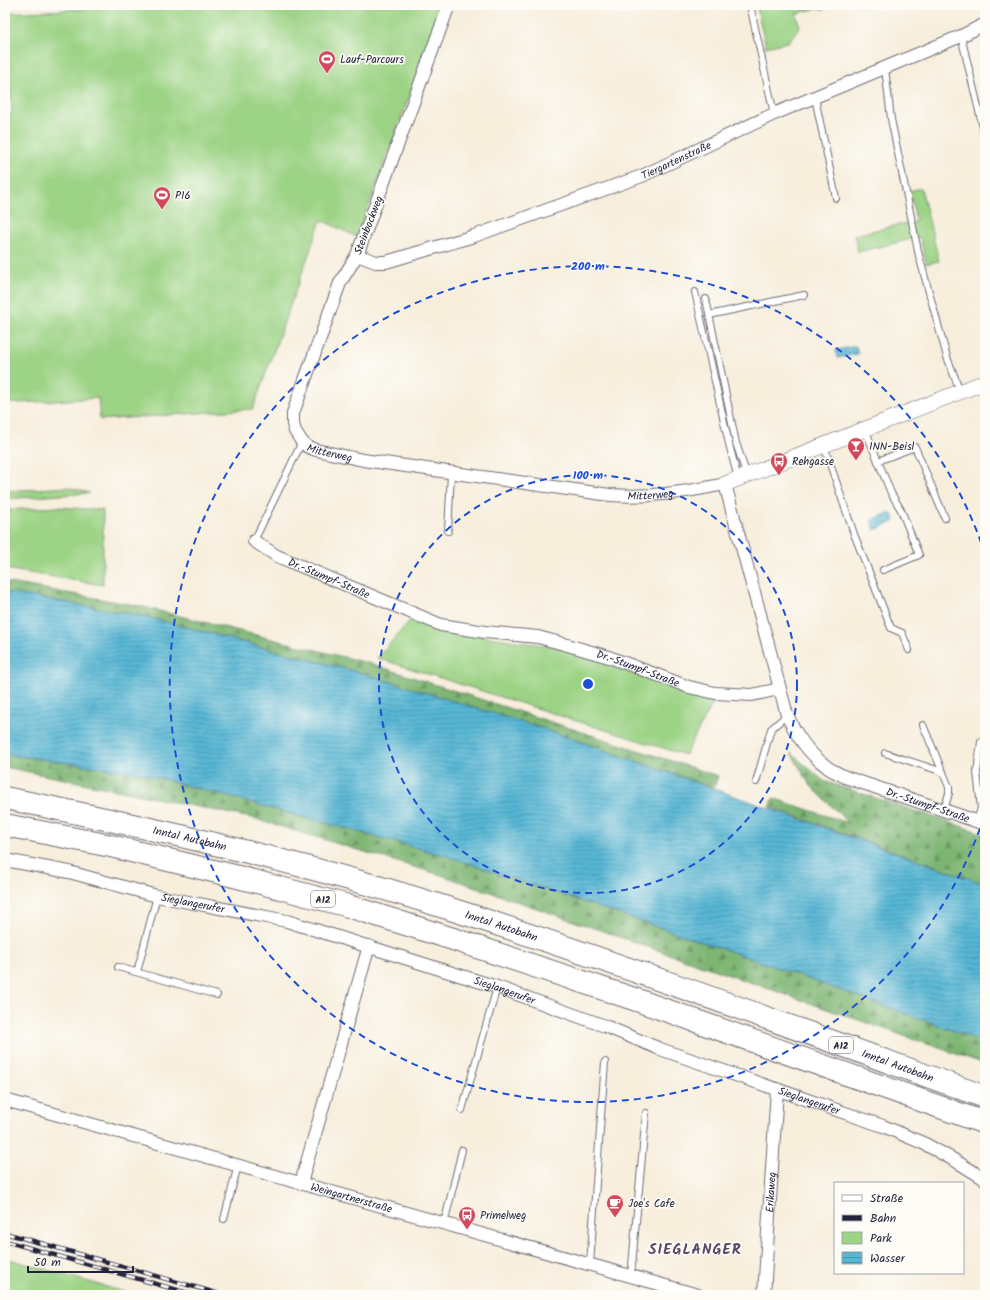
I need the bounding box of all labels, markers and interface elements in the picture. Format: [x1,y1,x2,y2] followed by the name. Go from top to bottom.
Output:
[317,49,337,74] sports icon: Lauf-Parcours
[340,51,404,69] place label: Lauf-Parcours
[638,137,714,185] street label: Tiergartenstraße
[152,185,172,210] sports icon: P16
[175,187,191,205] place label: P16
[349,193,388,257] street label: Steinbockweg
[571,257,605,276] text: 200 m
[846,436,866,461] bar icon: INN-Beisl
[869,438,915,456] place label: INN-Beisl
[304,439,354,467] street label: Mitterweg
[769,451,789,476] bus stop icon: Rehgasse
[792,453,834,471] place label: Rehgasse
[573,466,603,485] text: 100 m
[627,485,674,506] street label: Mitterweg
[285,554,373,604] street label: Dr.-Stumpf-Straße
[594,646,682,693] street label: Dr.-Stumpf-Straße
[581,677,595,691] centre of rings
[883,783,972,828] street label: Dr.-Stumpf-Straße
[151,822,229,857] street label: Inntal Autobahn
[160,889,227,919] street label: Sieglangerufer
[311,891,335,907] road number: A12
[462,906,540,947] street label: Inntal Autobahn
[471,972,539,1011] street label: Sieglangerufer
[829,1037,853,1053] road number: A12
[859,1045,936,1088] street label: Inntal Autobahn
[775,1082,843,1121] street label: Sieglangerufer
[761,1171,782,1213] street label: Erikaweg
[308,1178,394,1219] street label: Weingartnerstraße
[834,1182,964,1274] legend
[870,1189,904,1208] text: Straße
[605,1193,625,1218] cafe icon: Joe's Cafe
[628,1195,675,1213] place label: Joe's Cafe
[457,1205,477,1230] bus stop icon: Primelweg
[480,1207,526,1225] place label: Primelweg
[870,1209,896,1228] text: Bahn
[870,1229,892,1248] text: Park
[648,1238,742,1262] district label: SIEGLANGER
[28,1248,133,1274] scale bar
[870,1249,906,1268] text: Wasser
[34,1253,61,1272] text: 50 m

